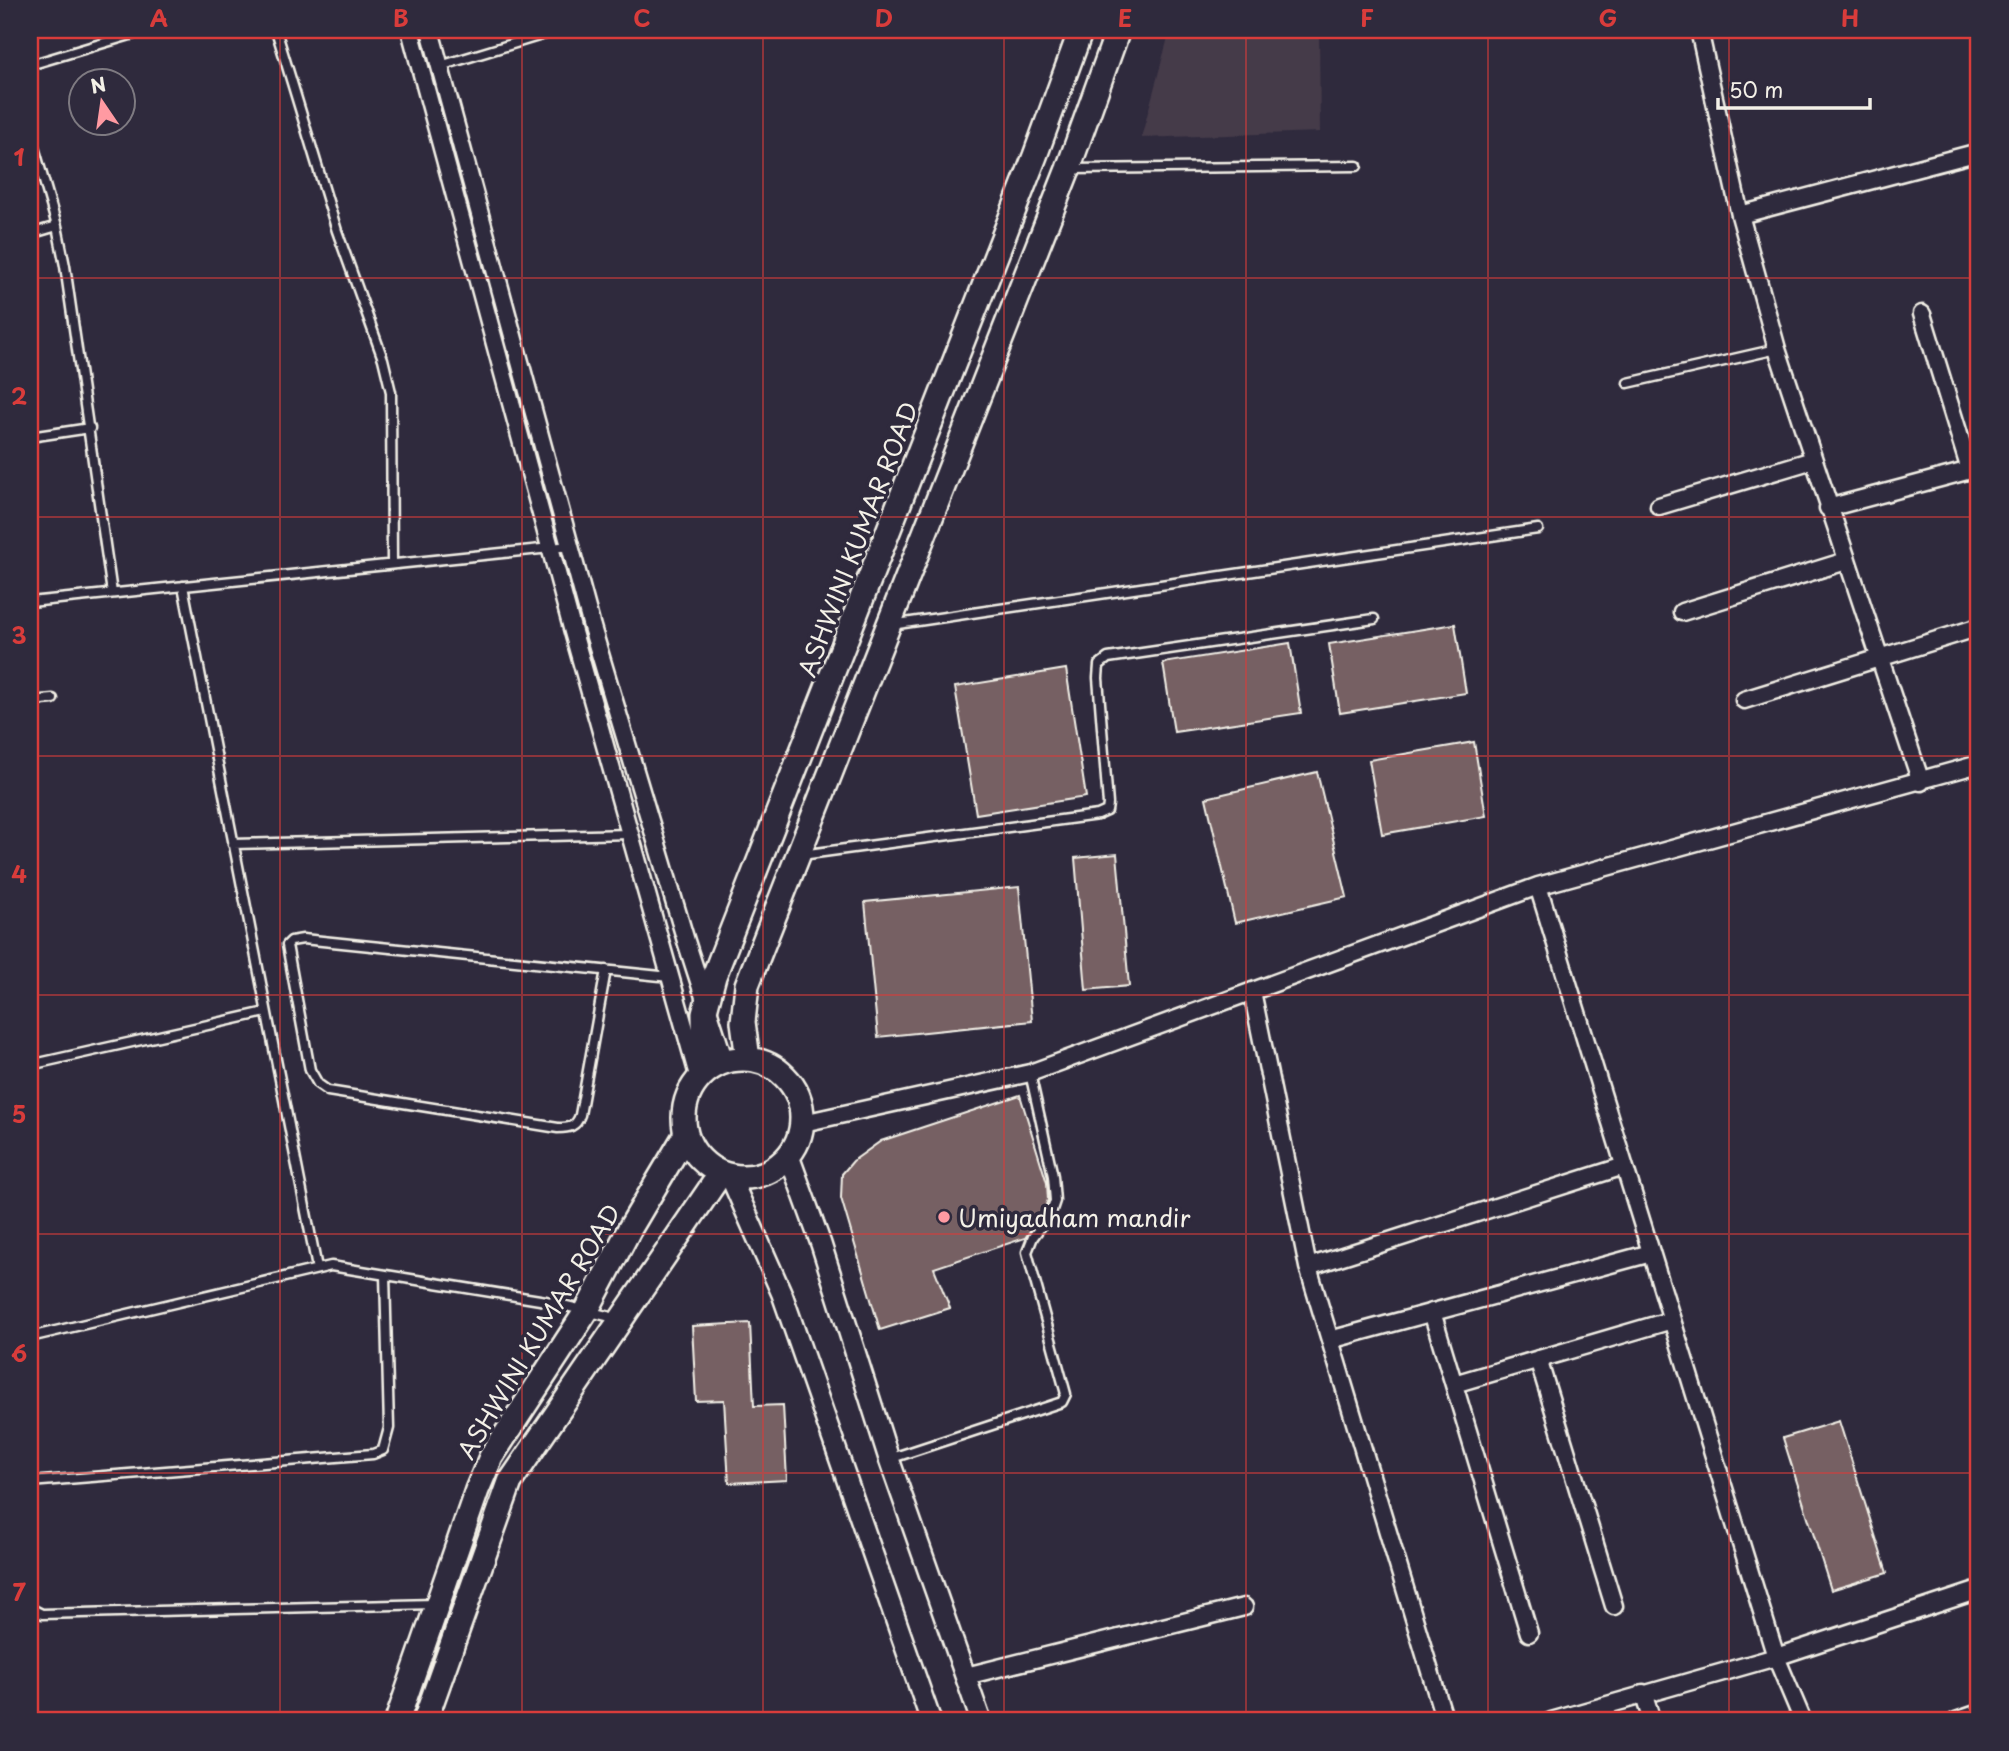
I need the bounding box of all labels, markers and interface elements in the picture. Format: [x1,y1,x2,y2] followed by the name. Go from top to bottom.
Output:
[150,0,168,35] text: A
[393,0,409,35] text: B
[633,0,651,35] text: C
[875,0,893,35] text: D
[1118,0,1132,35] text: E
[1360,0,1374,35] text: F
[1599,0,1617,35] text: G
[1841,0,1859,35] text: H
[66,66,136,136] north arrow
[1718,66,1871,110] scale bar
[87,69,108,100] text: N
[1729,73,1783,105] text: 50 m
[14,139,25,174] text: 1
[11,378,27,413] text: 2
[788,396,926,682] street label: ASHWINI KUMAR ROAD
[11,617,27,652] text: 3
[11,856,27,891] text: 4
[12,1096,26,1131] text: 5
[447,1197,629,1465] street label: ASHWINI KUMAR ROAD
[958,1199,1190,1235] place label: Umiyadham mandir
[936,1209,952,1225] marker: Umiyadham mandir
[11,1335,27,1370] text: 6
[12,1574,26,1609] text: 7

